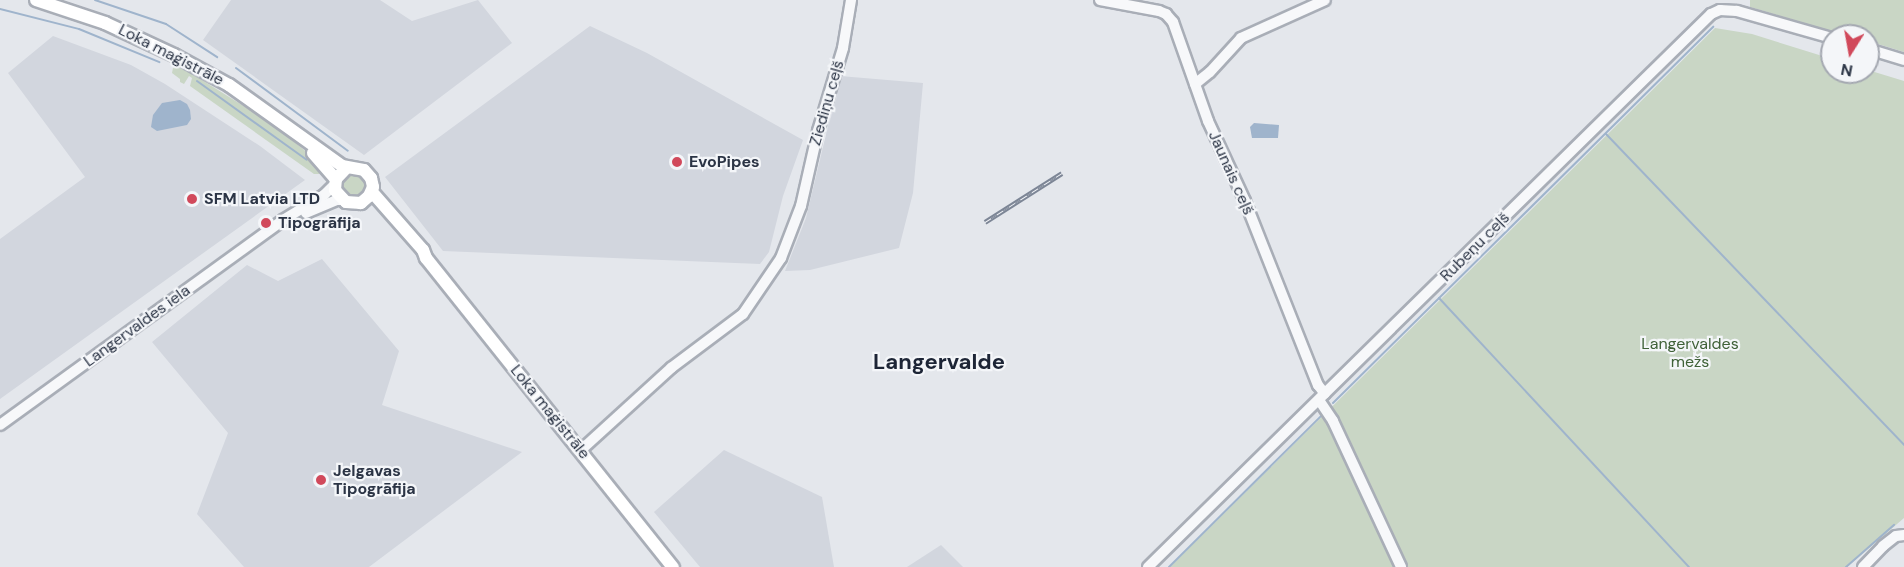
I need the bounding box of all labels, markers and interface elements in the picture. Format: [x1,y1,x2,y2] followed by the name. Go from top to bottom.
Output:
[115,20,227,90] street label: Loka maģistrāle
[1820,24,1880,84] north arrow
[806,58,848,148] street label: Ziediņu ceļš
[1839,59,1855,82] text: N
[1204,128,1258,218] street label: Jaunais ceļš
[689,152,760,172] place label: EvoPipes
[670,155,684,169] marker: EvoPipes
[204,189,320,209] place label: SFM Latvia LTD
[185,192,199,206] marker: SFM Latvia LTD
[1436,208,1514,286] street label: Rubeņu ceļš
[278,213,361,233] place label: Tipogrāfija
[259,216,273,230] marker: Tipogrāfija
[80,281,194,371] street label: Langervaldes iela
[1641,334,1739,372] park label: Langervaldes mežs
[873,349,1005,375] district label: Langervalde
[506,361,594,463] street label: Loka maģistrāle
[333,461,416,499] place label: Jelgavas Tipogrāfija
[314,473,328,487] marker: Jelgavas Tipogrāfija

